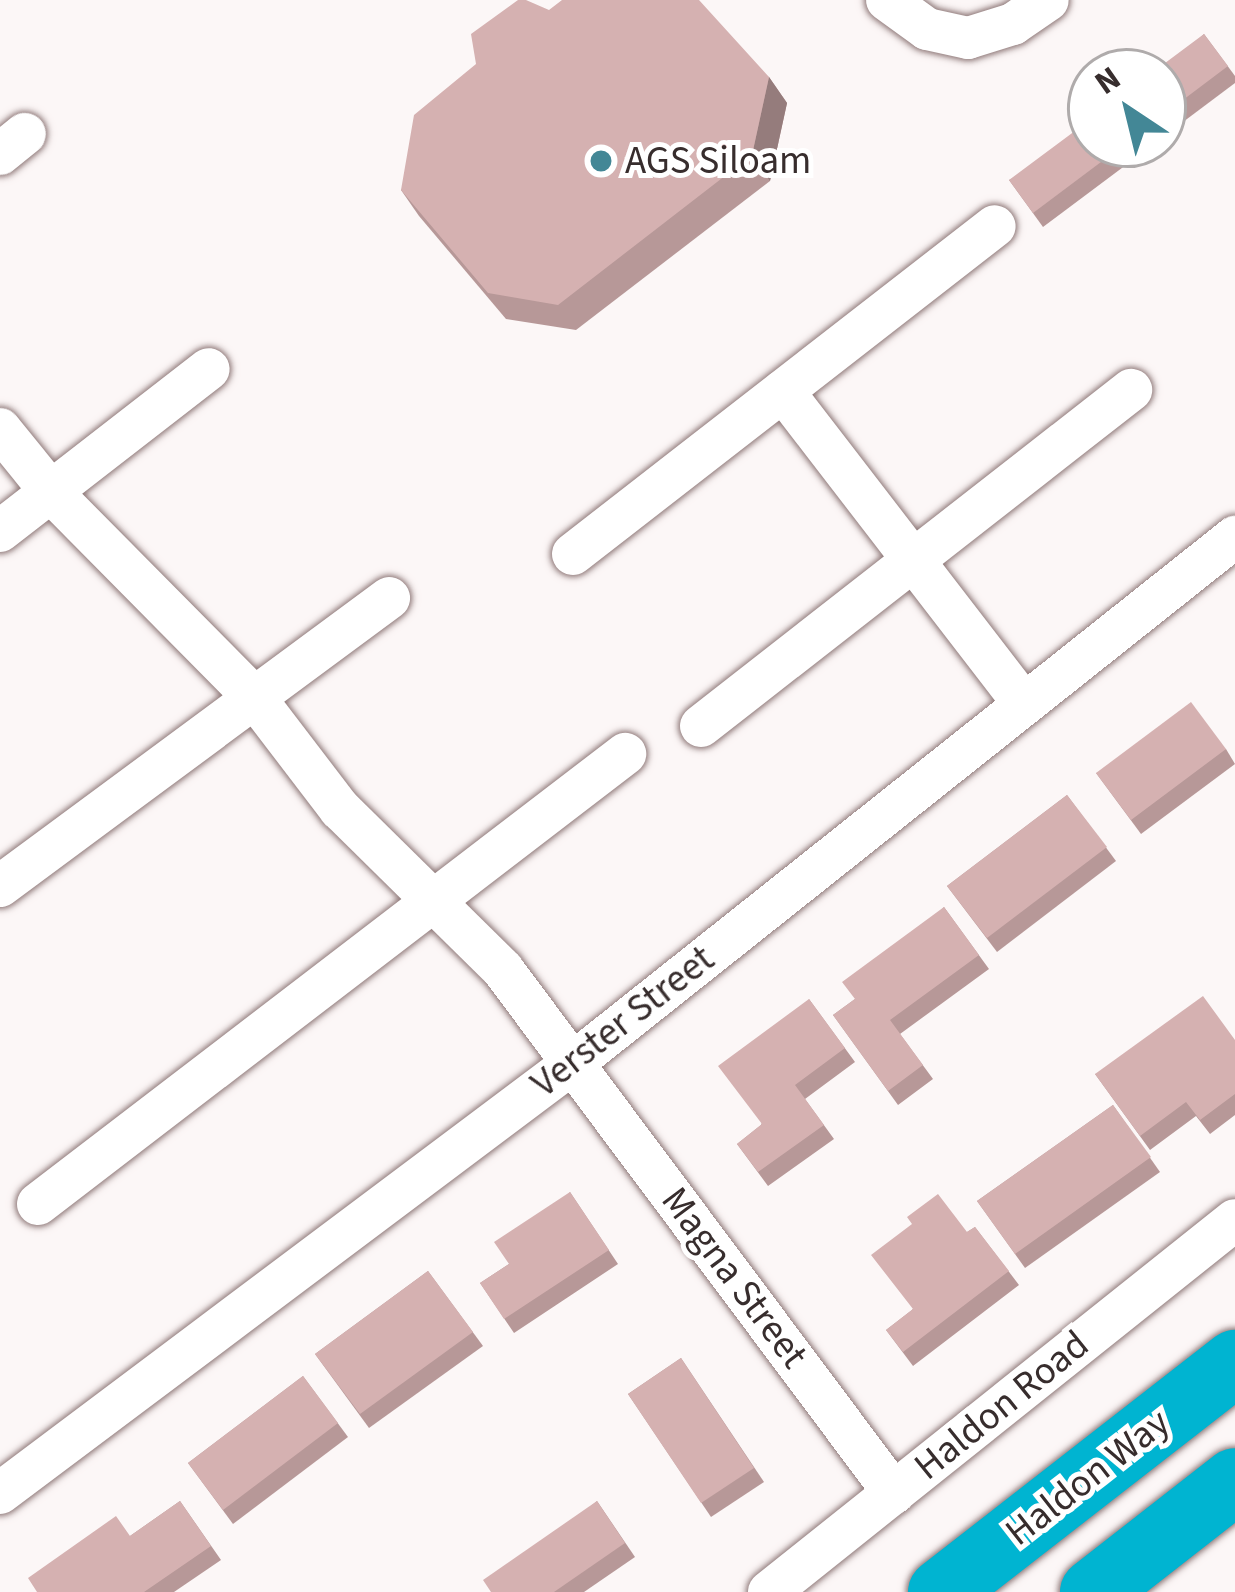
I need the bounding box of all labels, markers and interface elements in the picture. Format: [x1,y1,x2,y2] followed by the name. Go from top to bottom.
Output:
[1067,48,1187,168] north arrow
[1085,55,1130,106] text: N
[625,138,811,184] place label: AGS Siloam
[588,148,614,174] marker: AGS Siloam
[522,936,724,1108] street label: Verster Street
[651,1178,817,1378] street label: Magna Street
[905,1322,1099,1490] street label: Haldon Road
[997,1400,1179,1556] street label: Haldon Way

